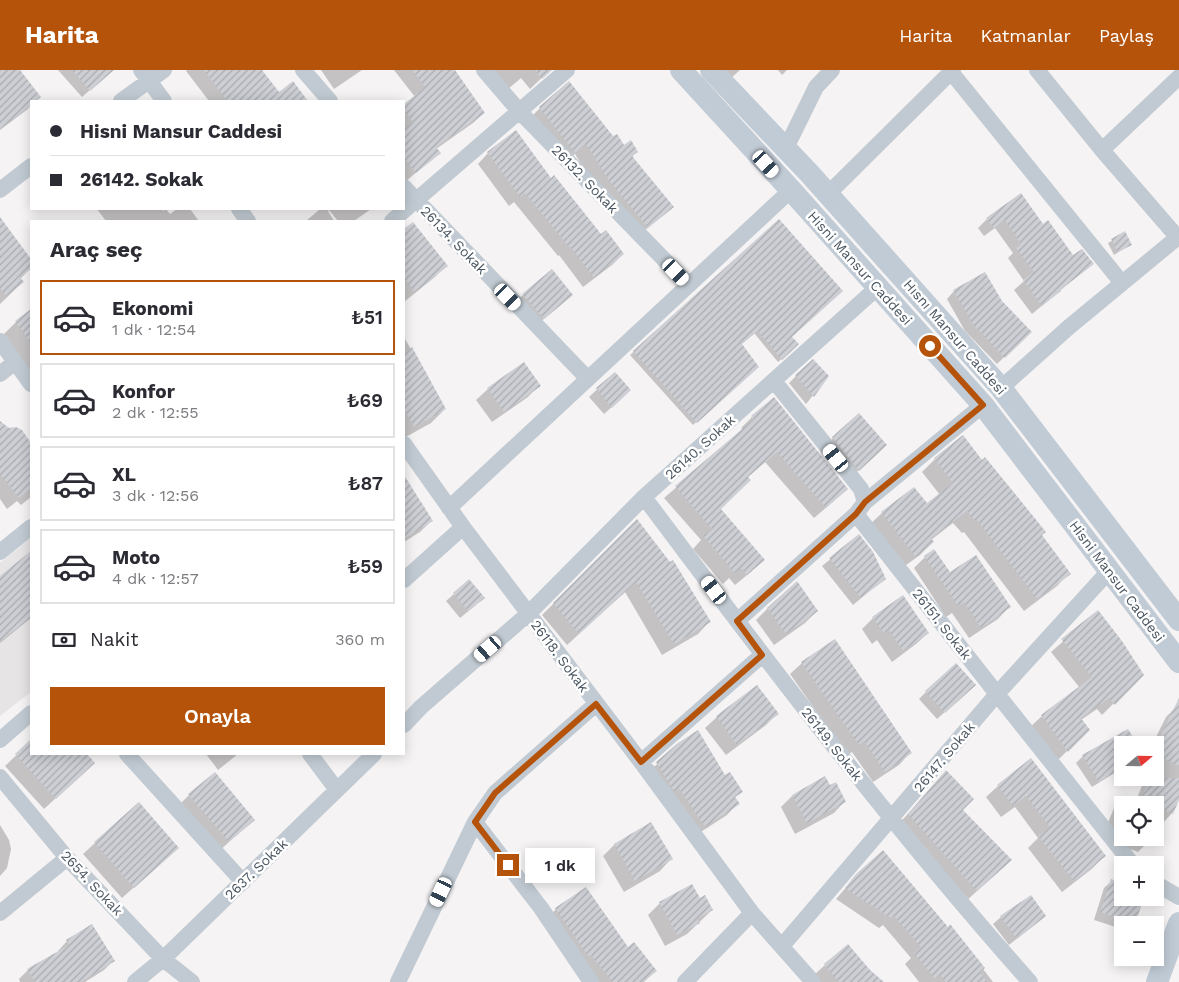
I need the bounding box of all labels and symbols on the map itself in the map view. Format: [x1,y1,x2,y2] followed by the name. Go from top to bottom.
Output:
[549,142,621,216] street label: 26132. Sokak
[750,148,781,180] car
[418,203,490,277] street label: 26134. Sokak
[805,208,915,328] street label: Hisni Mansur Caddesi
[660,256,691,288] car
[901,276,1009,398] street label: Hısnı Mansur Caddesi
[492,281,523,313] car
[919,335,941,357] route start
[662,411,738,483] street label: 26140. Sokak
[820,442,851,474] car
[1066,517,1168,645] street label: Hisni Mansur Caddesi
[698,574,729,606] car
[909,585,975,663] street label: 26151. Sokak
[528,617,592,695] street label: 26118. Sokak
[471,633,504,665] car
[798,704,866,784] street label: 26149. Sokak
[910,719,978,795] street label: 26147. Sokak
[1114,736,1164,786] north arrow
[222,835,290,903] street label: 2637. Sokak
[58,847,126,919] street label: 2654. Sokak
[526,848,596,882] callout: 1 dk
[497,854,519,876] route end
[427,875,454,909] car

